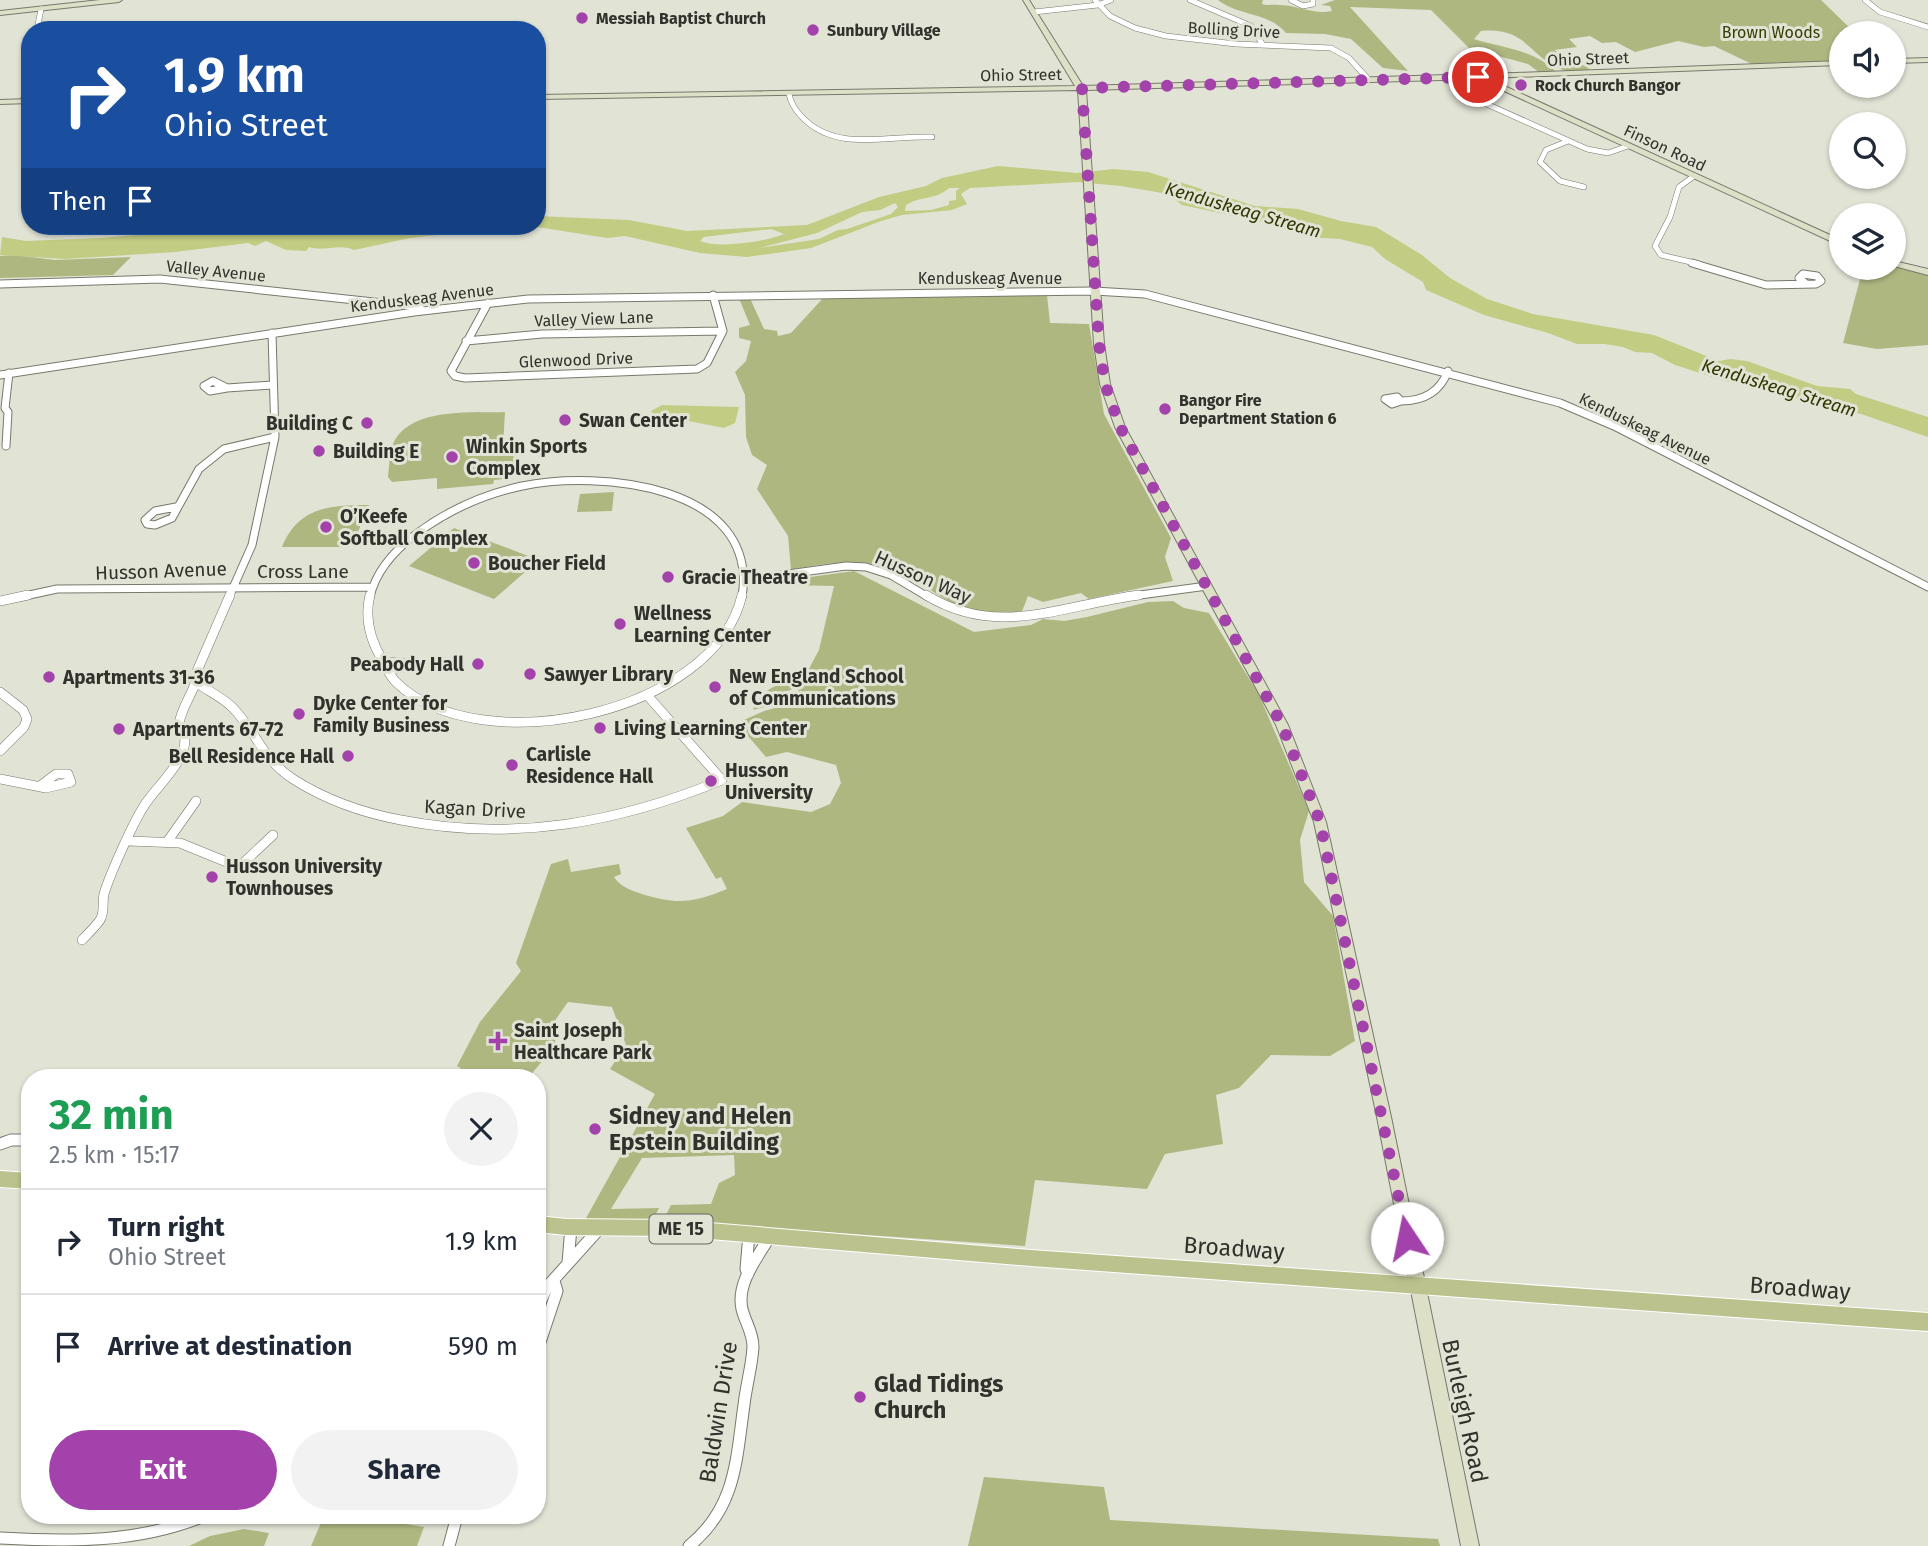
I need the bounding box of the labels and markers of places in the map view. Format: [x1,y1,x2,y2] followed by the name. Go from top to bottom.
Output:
[596,9,766,28] place label: Messiah Baptist Church
[574,10,590,26] marker: Messiah Baptist Church
[827,21,941,40] place label: Sunbury Village
[805,22,821,38] marker: Sunbury Village
[1448,47,1508,107] pin
[1535,76,1681,95] place label: Rock Church Bangor
[1513,77,1529,93] marker: Rock Church Bangor
[1179,391,1337,428] place label: Bangor Fire Department Station 6
[1157,401,1173,417] marker: Bangor Fire Department Station 6
[579,409,687,432] place label: Swan Center
[266,412,353,435] place label: Building C
[557,412,573,428] marker: Swan Center
[359,415,375,431] marker: Building C
[466,435,587,480] place label: Winkin Sports Complex
[333,440,419,463] place label: Building E
[311,443,327,459] marker: Building E
[444,449,460,465] marker: Winkin Sports Complex
[340,505,488,550] place label: O’Keefe Softball Complex
[318,519,334,535] marker: O’Keefe Softball Complex
[488,552,606,575] place label: Boucher Field
[466,555,482,571] marker: Boucher Field
[682,566,808,589] place label: Gracie Theatre
[660,569,676,585] marker: Gracie Theatre
[634,602,771,647] place label: Wellness Learning Center
[612,616,628,632] marker: Wellness Learning Center
[350,653,464,676] place label: Peabody Hall
[470,656,486,672] marker: Peabody Hall
[544,663,673,686] place label: Sawyer Library
[729,665,904,710] place label: New England School of Communications
[62,666,215,689] place label: Apartments 31-36
[522,666,538,682] marker: Sawyer Library
[41,669,57,685] marker: Apartments 31-36
[707,679,723,695] marker: New England School of Communications
[313,692,450,737] place label: Dyke Center for Family Business
[291,706,307,722] marker: Dyke Center for Family Business
[614,717,807,740] place label: Living Learning Center
[132,718,284,741] place label: Apartments 67-72
[592,720,608,736] marker: Living Learning Center
[111,721,127,737] marker: Apartments 67-72
[526,743,654,788] place label: Carlisle Residence Hall
[169,745,334,768] place label: Bell Residence Hall
[340,748,356,764] marker: Bell Residence Hall
[504,757,520,773] marker: Carlisle Residence Hall
[725,759,813,804] place label: Husson University
[703,773,719,789] marker: Husson University
[226,855,382,900] place label: Husson University Townhouses
[204,869,220,885] marker: Husson University Townhouses
[514,1019,652,1064] place label: Saint Joseph Healthcare Park
[488,1031,508,1051] marker: Saint Joseph Healthcare Park
[609,1102,791,1156] place label: Sidney and Helen Epstein Building
[587,1121,603,1137] marker: Sidney and Helen Epstein Building
[874,1370,1003,1424] place label: Glad Tidings Church
[852,1389,868,1405] marker: Glad Tidings Church

